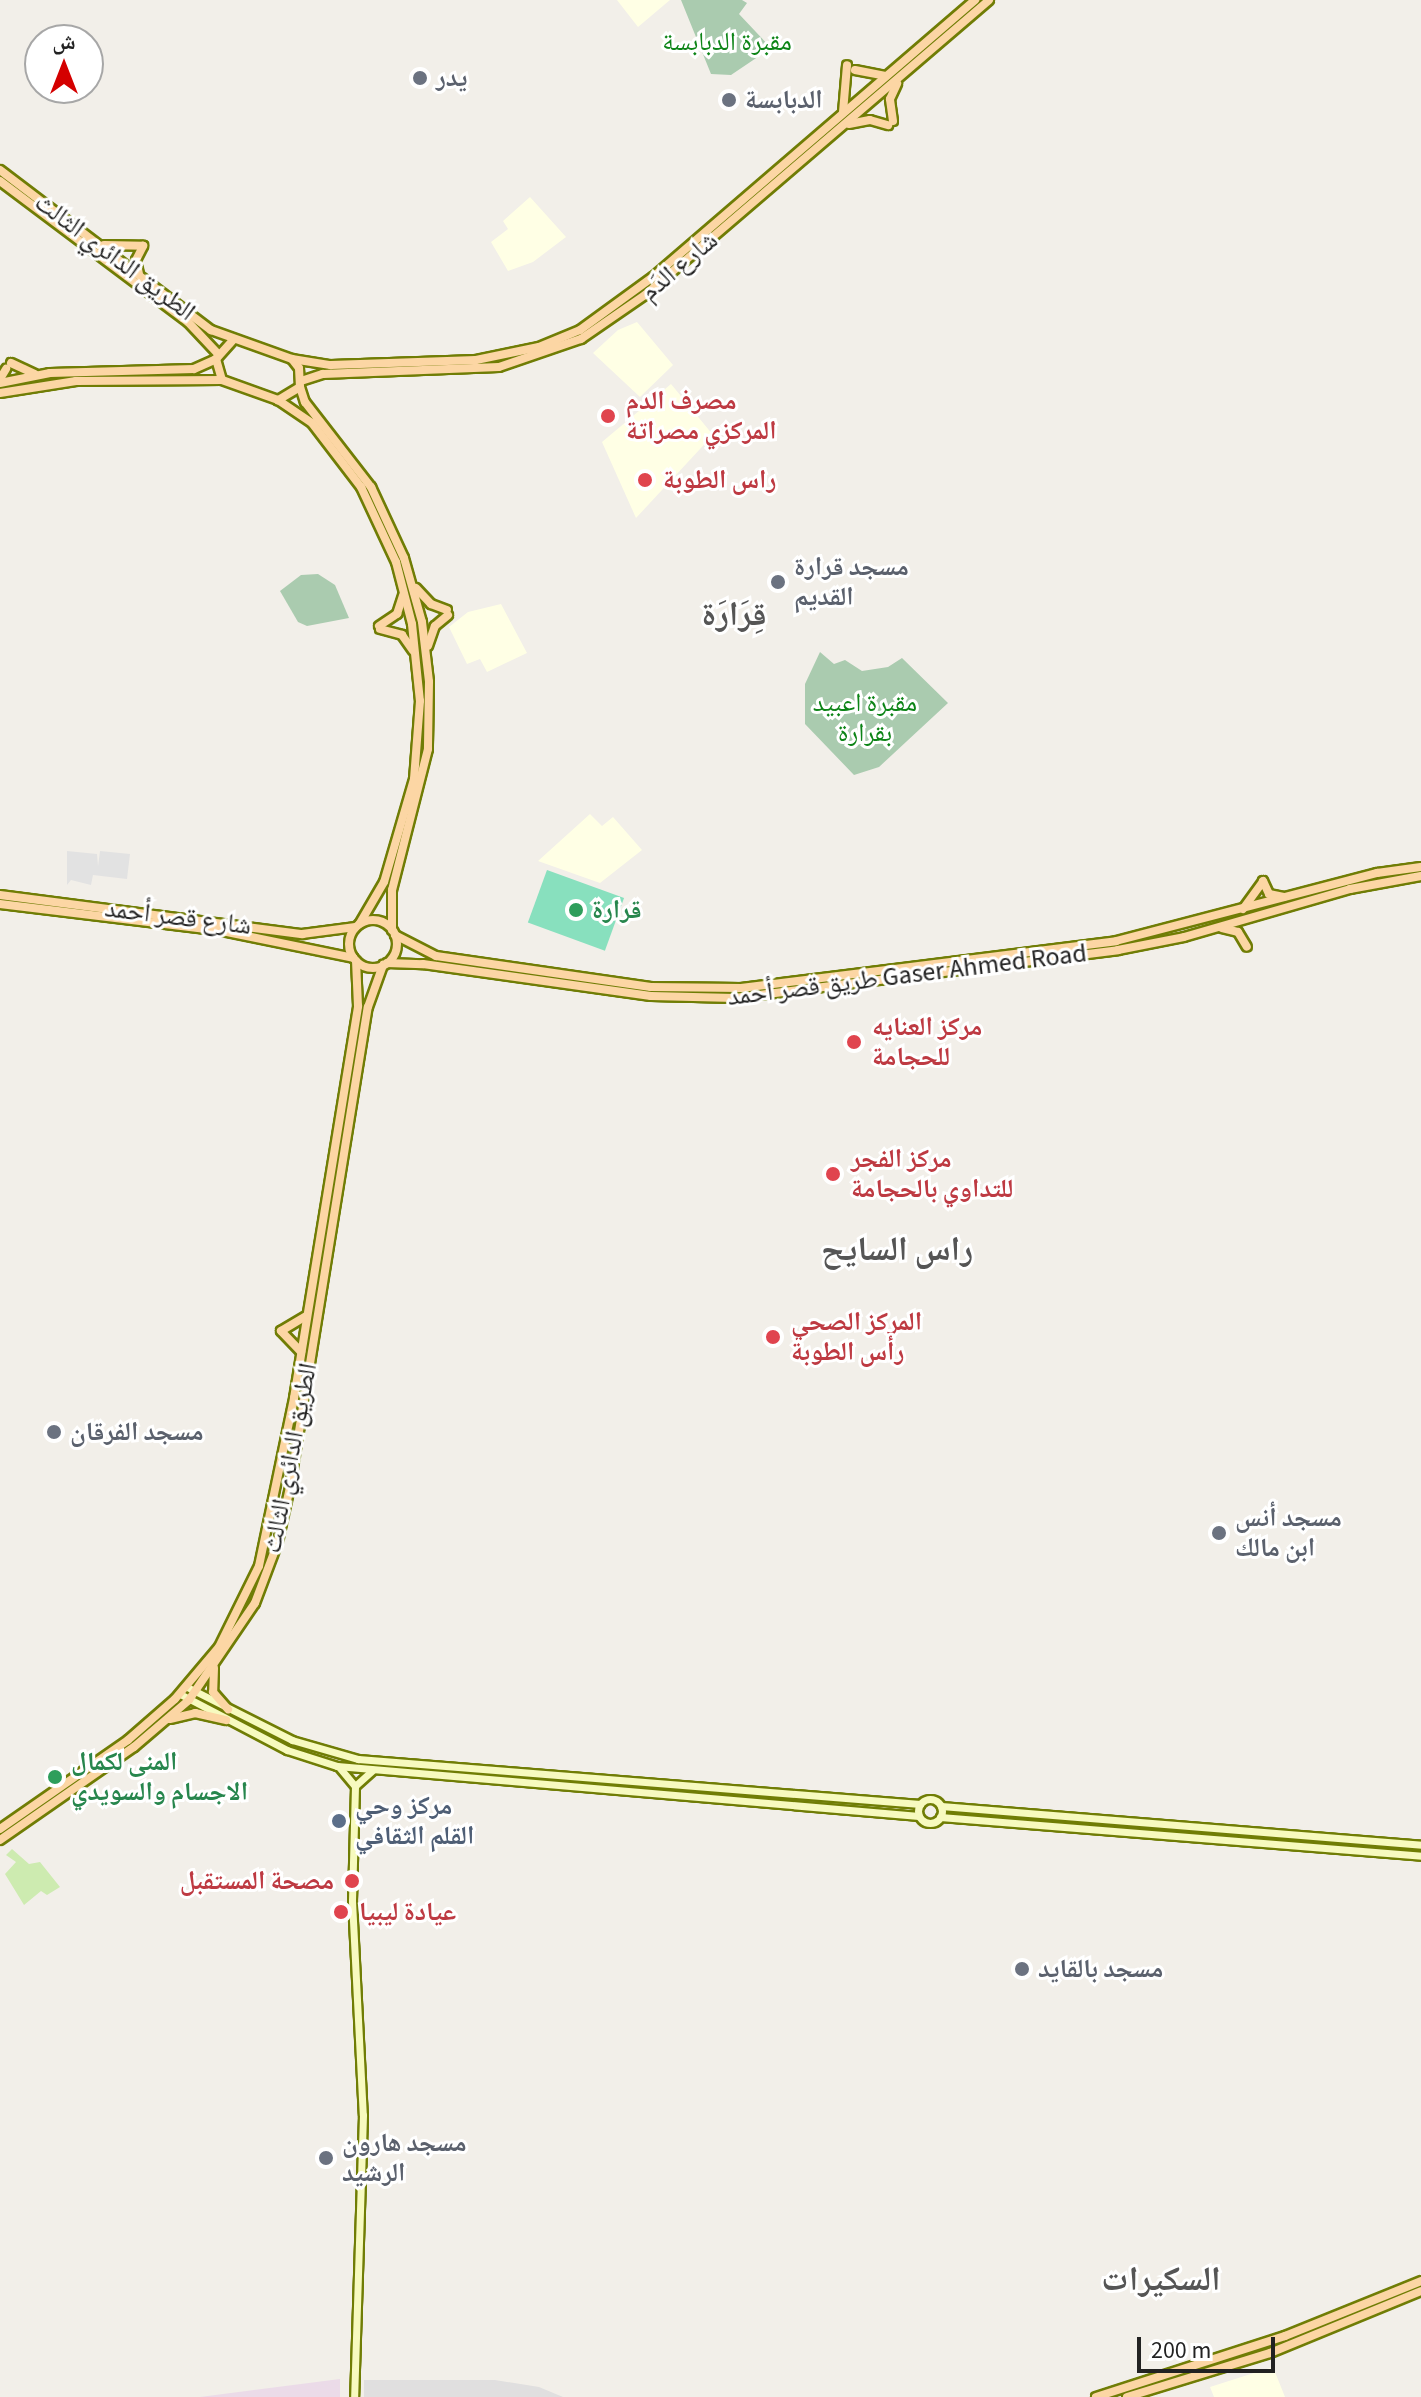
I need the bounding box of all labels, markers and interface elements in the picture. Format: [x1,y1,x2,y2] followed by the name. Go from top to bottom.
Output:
[24,24,104,104] north arrow
[52,26,76,58] text: ش
[662,26,792,58] park label: مقبرة الدبابسة
[436,62,467,94] place label: يدر
[411,69,429,87] marker: يدر
[745,84,823,116] place label: الدبابسة
[720,91,738,109] marker: الدبابسة
[29,186,201,328] street label: الطريق الدائري الثالث
[634,225,724,307] street label: شارع الدَم
[626,385,777,446] place label: مصرف الدم المركزي مصراتة
[597,405,619,427] marker: مصرف الدم المركزي مصراتة
[663,464,776,496] place label: راس الطوبة
[634,469,656,491] marker: راس الطوبة
[794,551,909,612] place label: مسجد قرارة القديم
[769,573,787,591] marker: مسجد قرارة القديم
[702,595,766,635] district label: قِرَارَة
[813,687,917,748] park label: مقبرة اعبيد بقرارة
[103,893,253,941] street label: شارع قصر أحمد
[592,894,642,926] place label: قرارة
[567,901,585,919] marker: قرارة
[726,937,1088,1013] street label: طريق قصر أحمد Gaser Ahmed Road
[872,1011,982,1072] place label: مركز العنايه للحجامة
[843,1031,865,1053] marker: مركز العنايه للحجامة
[851,1143,1013,1204] place label: مركز الفجر للتداوي بالحجامة
[822,1163,844,1185] marker: مركز الفجر للتداوي بالحجامة
[821,1230,973,1270] district label: راس السايح
[791,1306,922,1368] place label: المركز الصحي رأس الطوبة
[762,1326,784,1348] marker: المركز الصحي رأس الطوبة
[256,1360,324,1556] street label: الطريق الدائري الثالث
[70,1416,204,1448] place label: مسجد الفرقان
[45,1423,63,1441] marker: مسجد الفرقان
[1235,1502,1342,1564] place label: مسجد أنس ابن مالك
[1210,1524,1228,1542] marker: مسجد أنس ابن مالك
[71,1746,248,1808] place label: المنى لكمال الاجسام والسويدي
[46,1768,64,1786] marker: المنى لكمال الاجسام والسويدي
[355,1790,474,1852] place label: مركز وحي القلم الثقافي
[330,1812,348,1830] marker: مركز وحي القلم الثقافي
[180,1865,334,1897] place label: مصحة المستقبل
[341,1870,363,1892] marker: مصحة المستقبل
[359,1896,456,1928] place label: عيادة ليبيا
[330,1901,352,1923] marker: عيادة ليبيا
[1038,1953,1163,1985] place label: مسجد بالقايد
[1013,1960,1031,1978] marker: مسجد بالقايد
[342,2127,467,2188] place label: مسجد هارون الرشيد
[317,2149,335,2167] marker: مسجد هارون الرشيد
[1101,2260,1221,2300] district label: السكيرات
[1141,2321,1279,2371] scale bar
[1151,2333,1211,2368] text: 200 m

